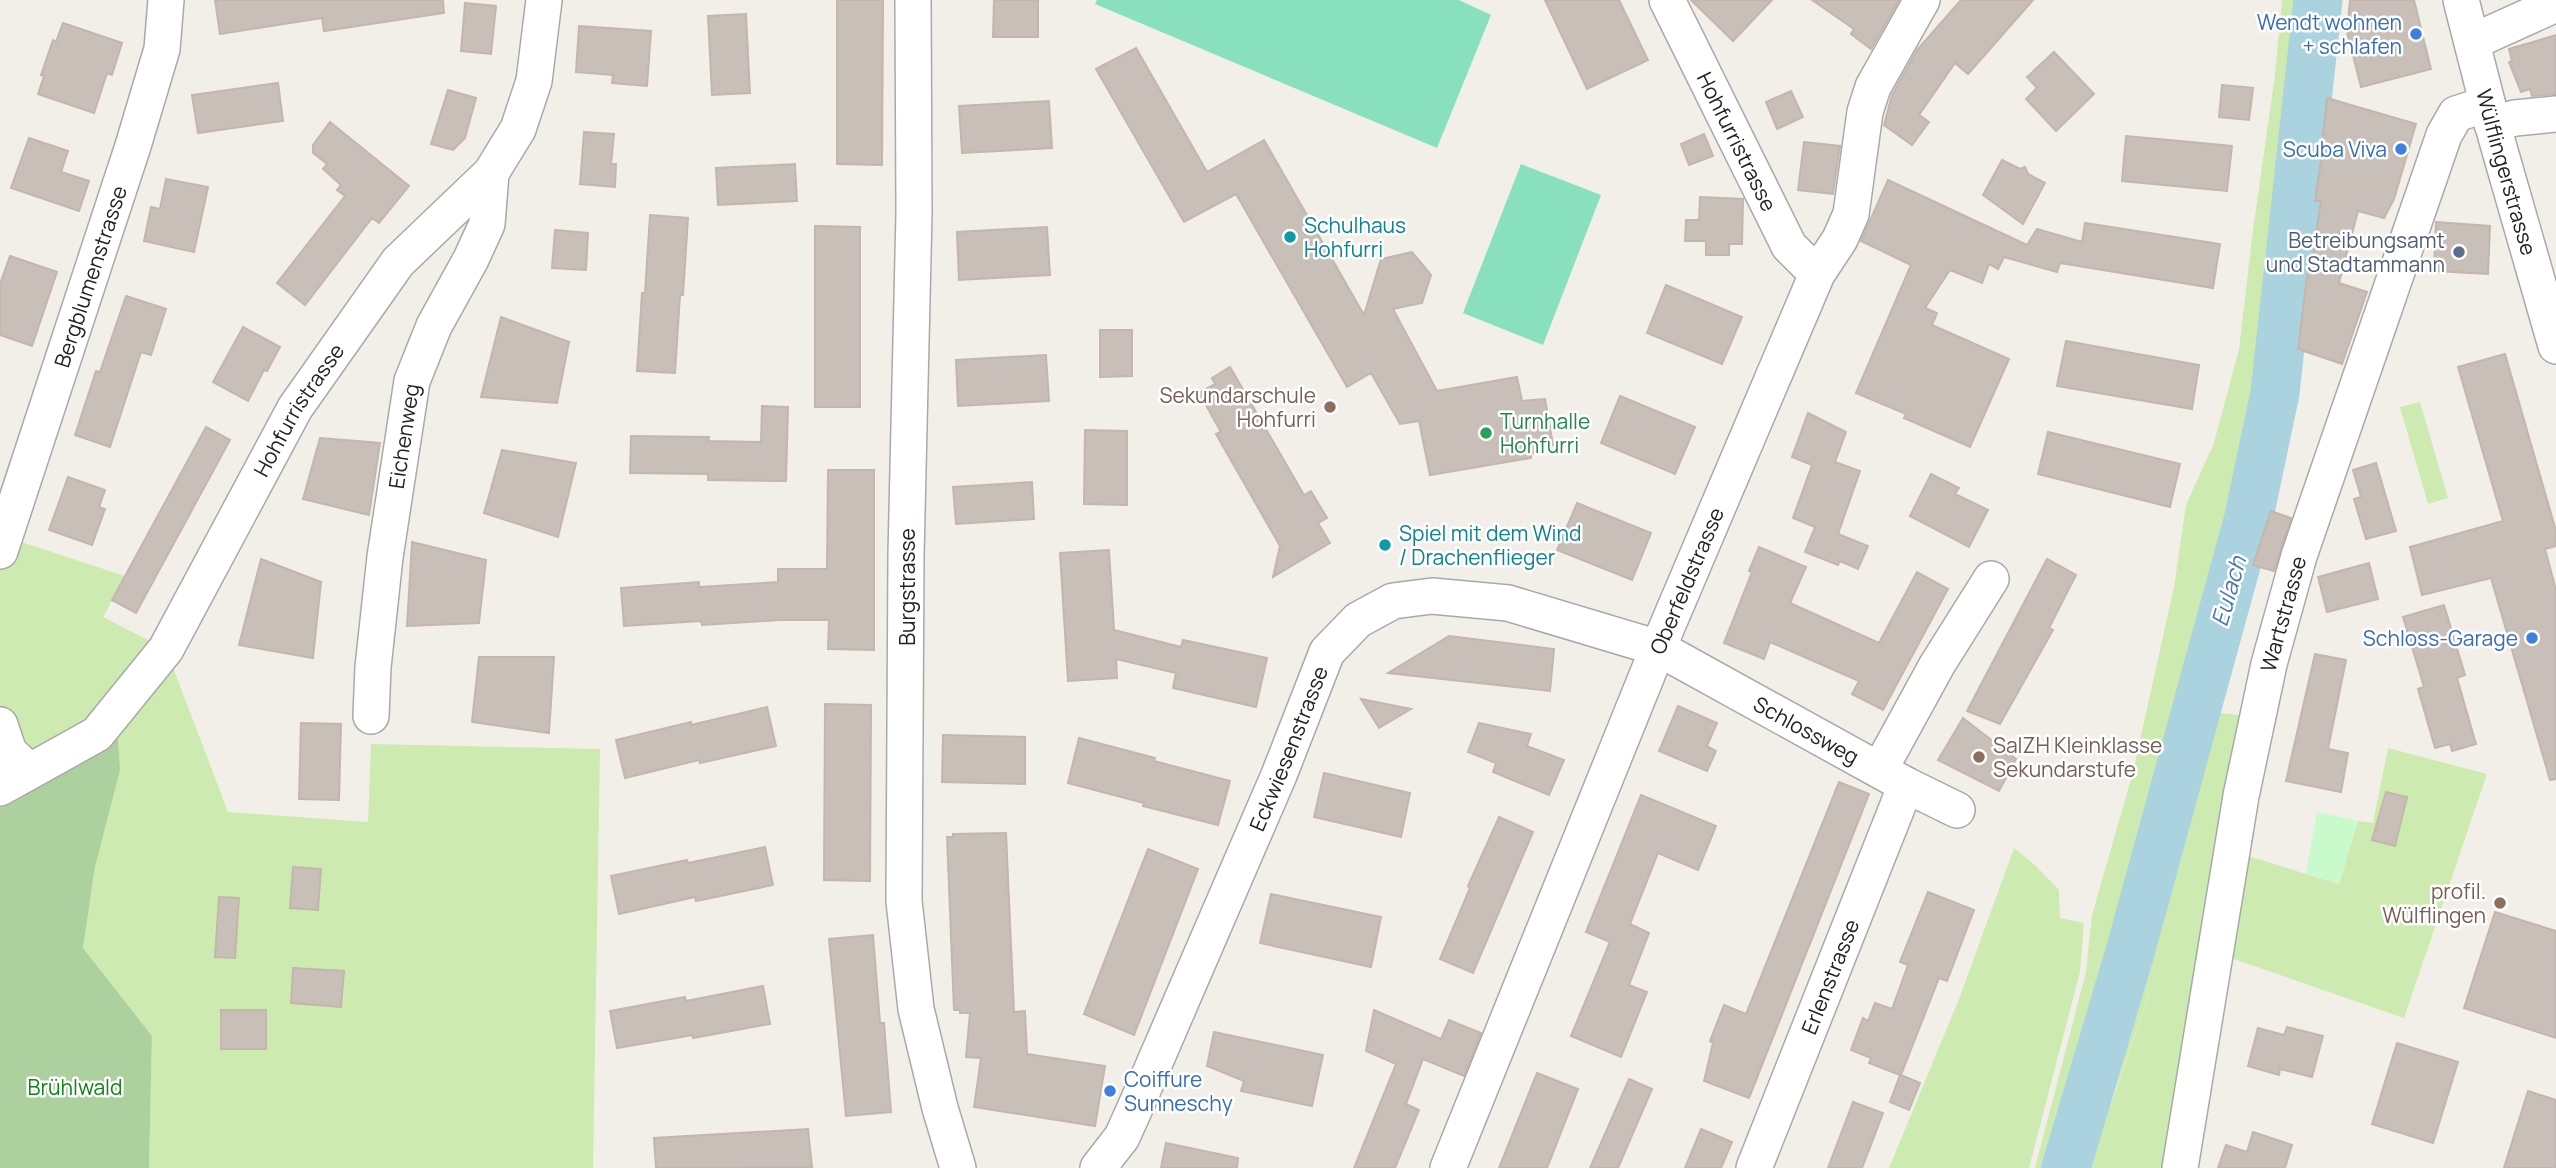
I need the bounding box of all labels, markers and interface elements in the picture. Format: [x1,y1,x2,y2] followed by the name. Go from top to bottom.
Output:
[2257,8,2402,60] place label: Wendt wohnen + schlafen
[2408,26,2424,42] marker: Wendt wohnen + schlafen
[1691,67,1783,216] street label: Hohfurristrasse
[2470,86,2543,258] street label: Wülflingerstrasse
[2283,135,2387,163] place label: Scuba Viva
[2393,141,2409,157] marker: Scuba Viva
[47,182,133,371] street label: Bergblumenstrasse
[1304,211,1406,263] place label: Schulhaus Hohfurri
[2266,226,2445,278] place label: Betreibungsamt und Stadtammann
[1282,229,1298,245] marker: Schulhaus Hohfurri
[2451,244,2467,260] marker: Betreibungsamt und Stadtammann
[247,338,350,481] street label: Hohfurristrasse
[1159,381,1316,433] place label: Sekundarschule Hohfurri
[382,382,425,491] street label: Eichenweg
[1322,399,1338,415] marker: Sekundarschule Hohfurri
[1500,407,1590,459] place label: Turnhalle Hohfurri
[1478,425,1494,441] marker: Turnhalle Hohfurri
[1643,503,1730,658] street label: Oberfeldstrasse
[1399,519,1581,571] place label: Spiel mit dem Wind / Drachenflieger
[893,528,921,646] street label: Burgstrasse
[1377,537,1393,553] marker: Spiel mit dem Wind / Drachenflieger
[2203,551,2254,630] water label: Eulach
[2254,553,2312,675] street label: Wartstrasse
[2363,624,2518,652] place label: Schloss-Garage
[2524,630,2540,646] marker: Schloss-Garage
[1243,662,1334,835] street label: Eckwiesenstrasse
[1749,690,1864,770] street label: Schlossweg
[1993,731,2162,783] place label: SalZH Kleinklasse Sekundarstufe
[1971,749,1987,765] marker: SalZH Kleinklasse Sekundarstufe
[2382,877,2486,929] place label: profil. Wülflingen
[2492,895,2508,911] marker: profil. Wülflingen
[1795,915,1865,1038] street label: Erlenstrasse
[1124,1065,1233,1117] place label: Coiffure Sunneschy
[28,1073,122,1101] park label: Brühlwald
[1102,1083,1118,1099] marker: Coiffure Sunneschy

